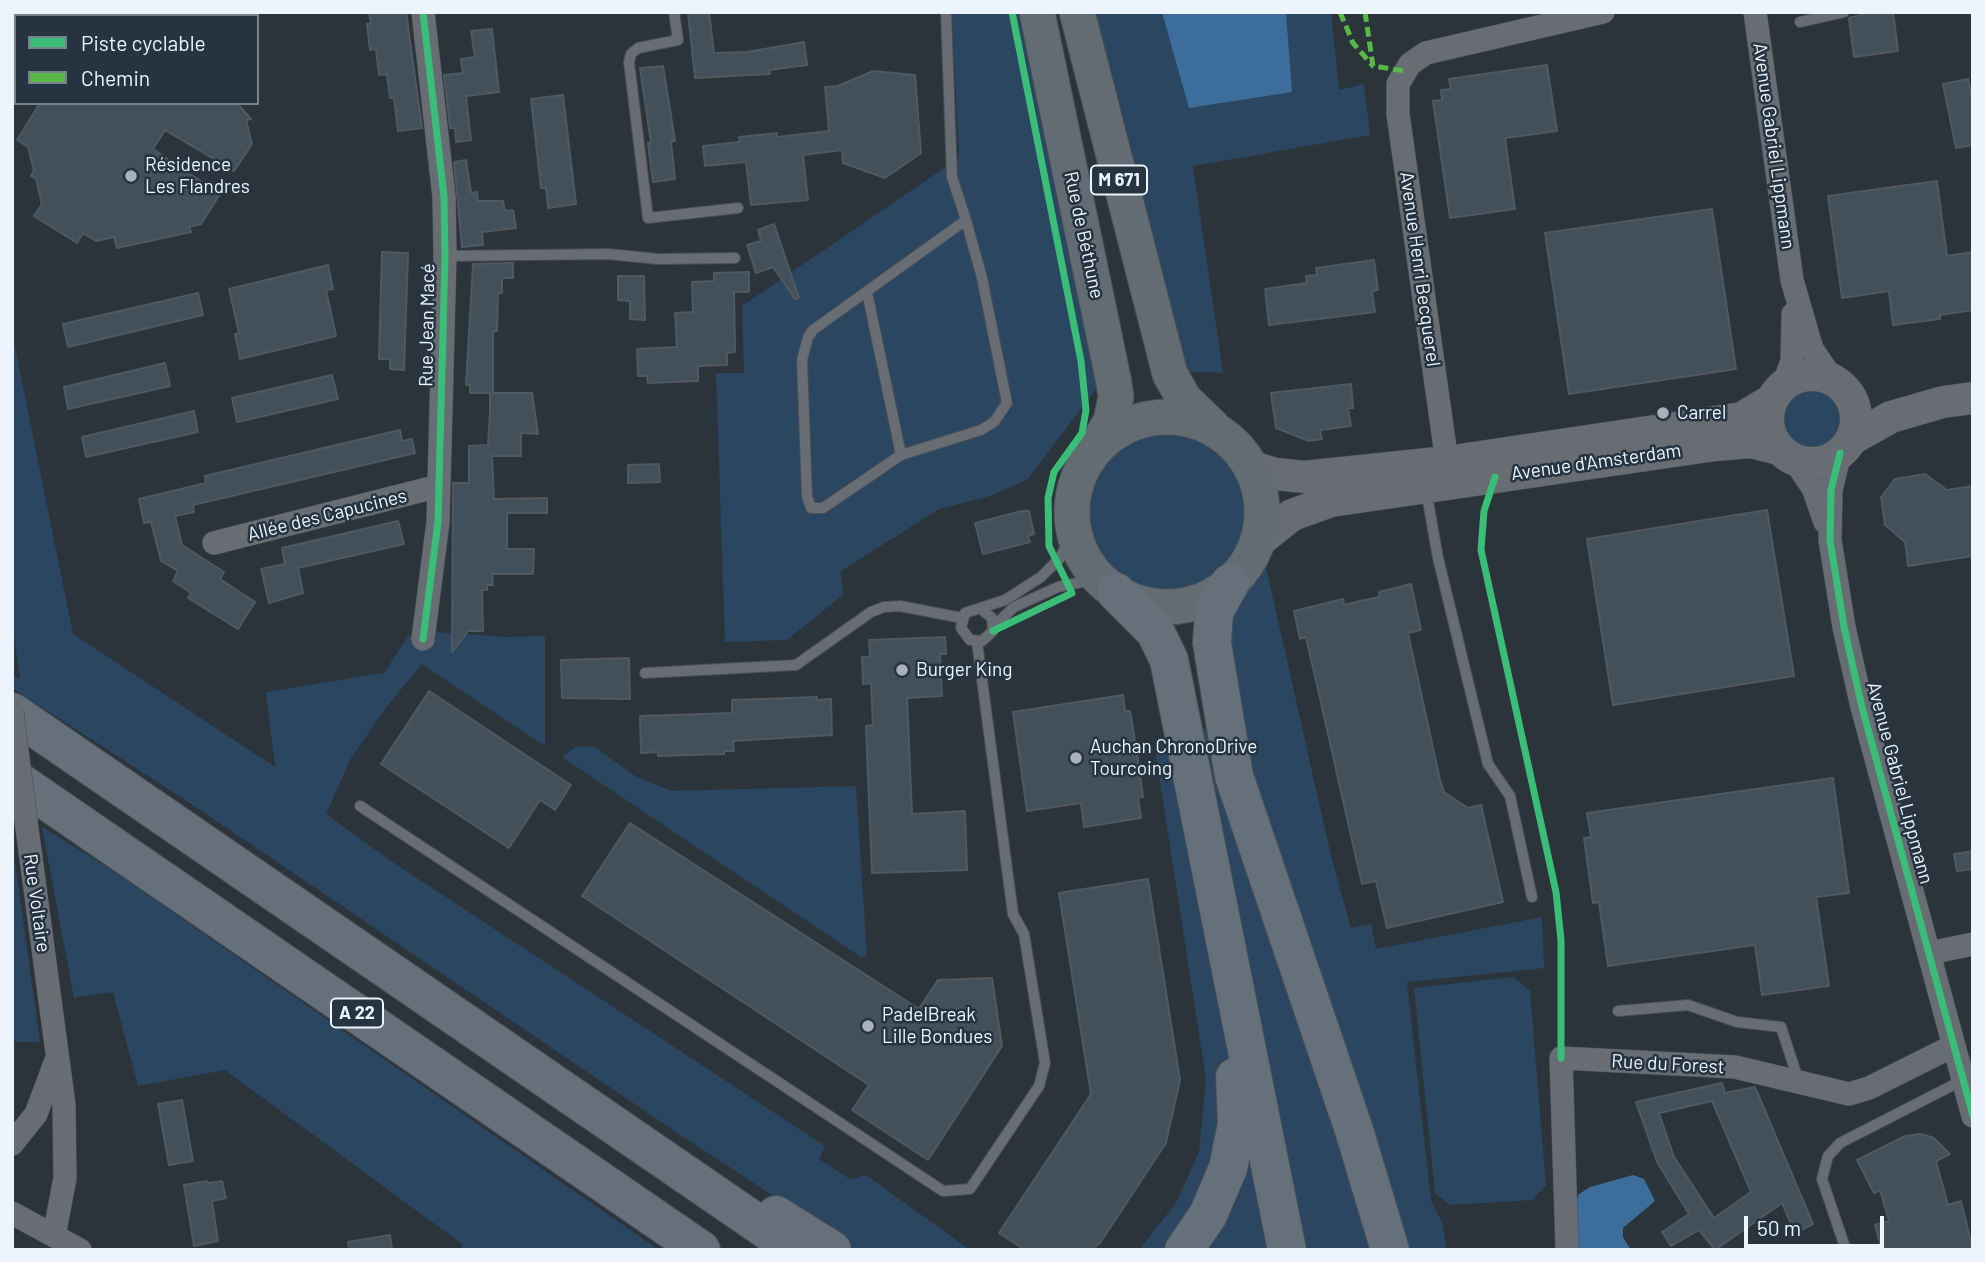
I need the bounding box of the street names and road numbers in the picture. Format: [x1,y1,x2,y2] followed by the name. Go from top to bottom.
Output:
[1748,41,1800,251] street label: Avenue Gabriel Lippmann
[1091,166,1147,195] road number: M 671
[1059,169,1109,301] street label: Rue de Béthune
[1395,170,1445,368] street label: Avenue Henri Becquerel
[415,263,439,387] street label: Rue Jean Macé
[1509,439,1683,485] street label: Avenue d'Amsterdam
[245,484,409,546] street label: Allée des Capucines
[1862,679,1938,887] street label: Avenue Gabriel Lippmann
[19,852,55,954] street label: Rue Voltaire
[331,998,383,1028] road number: A 22
[1611,1050,1725,1078] street label: Rue du Forest

